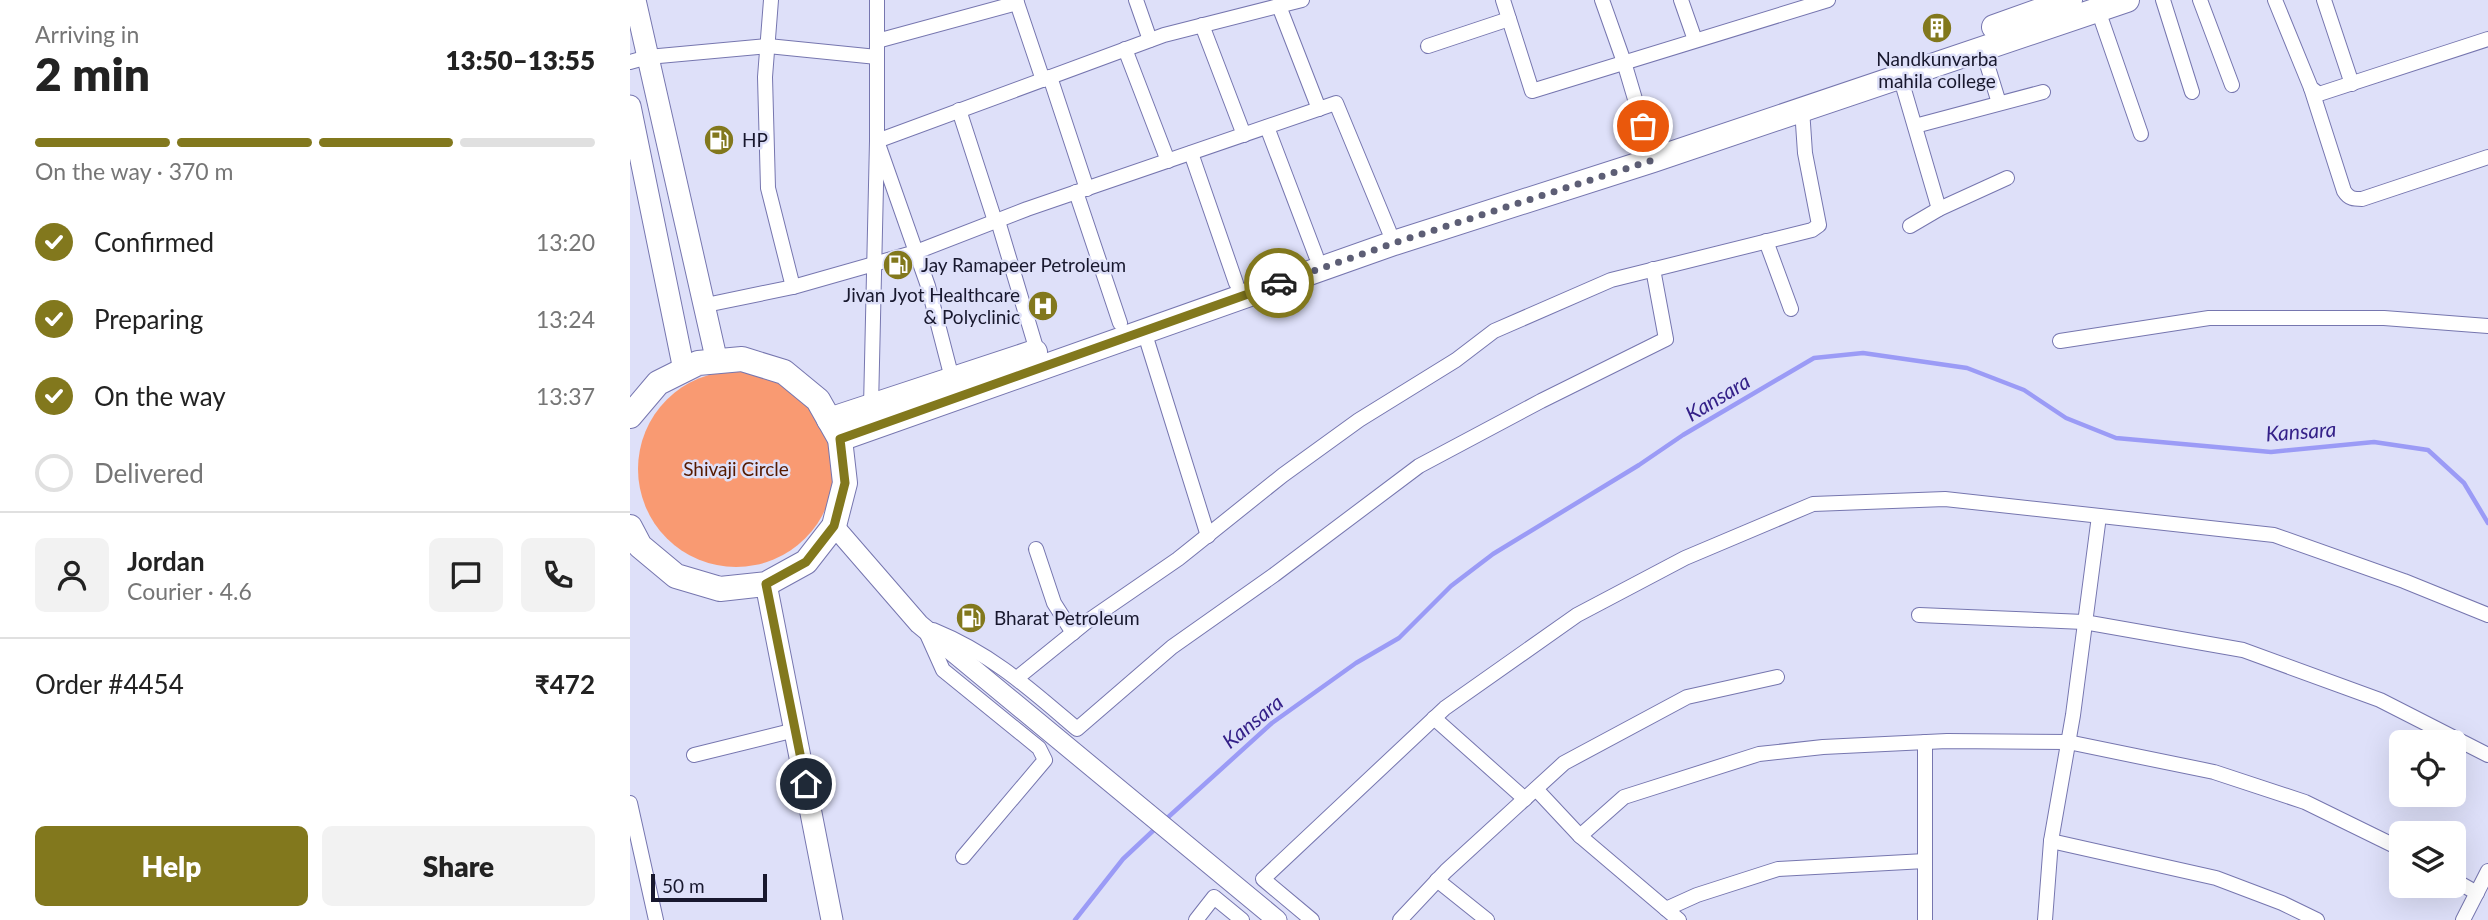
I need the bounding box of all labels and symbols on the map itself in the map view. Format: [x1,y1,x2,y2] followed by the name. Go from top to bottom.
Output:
[1920,11,1954,45] building icon: Nandkunvarba mahila college
[1876,47,1998,92] place label: Nandkunvarba mahila college
[1613,96,1673,156] pin
[702,123,736,157] fuel station icon: HP
[742,128,768,151] place label: HP
[881,248,915,282] fuel station icon: Jay Ramapeer Petroleum
[1244,248,1314,318] courier
[921,253,1126,276] place label: Jay Ramapeer Petroleum
[843,283,1020,328] place label: Jivan Jyot Healthcare & Polyclinic
[1026,289,1060,323] hospital icon: Jivan Jyot Healthcare & Polyclinic
[1680,368,1754,426] water label: Kansara
[2265,416,2337,445] water label: Kansara
[683,457,789,480] park label: Shivaji Circle
[954,601,988,635] fuel station icon: Bharat Petroleum
[994,606,1140,629] place label: Bharat Petroleum
[1217,689,1287,753] water label: Kansara
[776,754,836,814] pin
[651,871,766,903] scale bar

